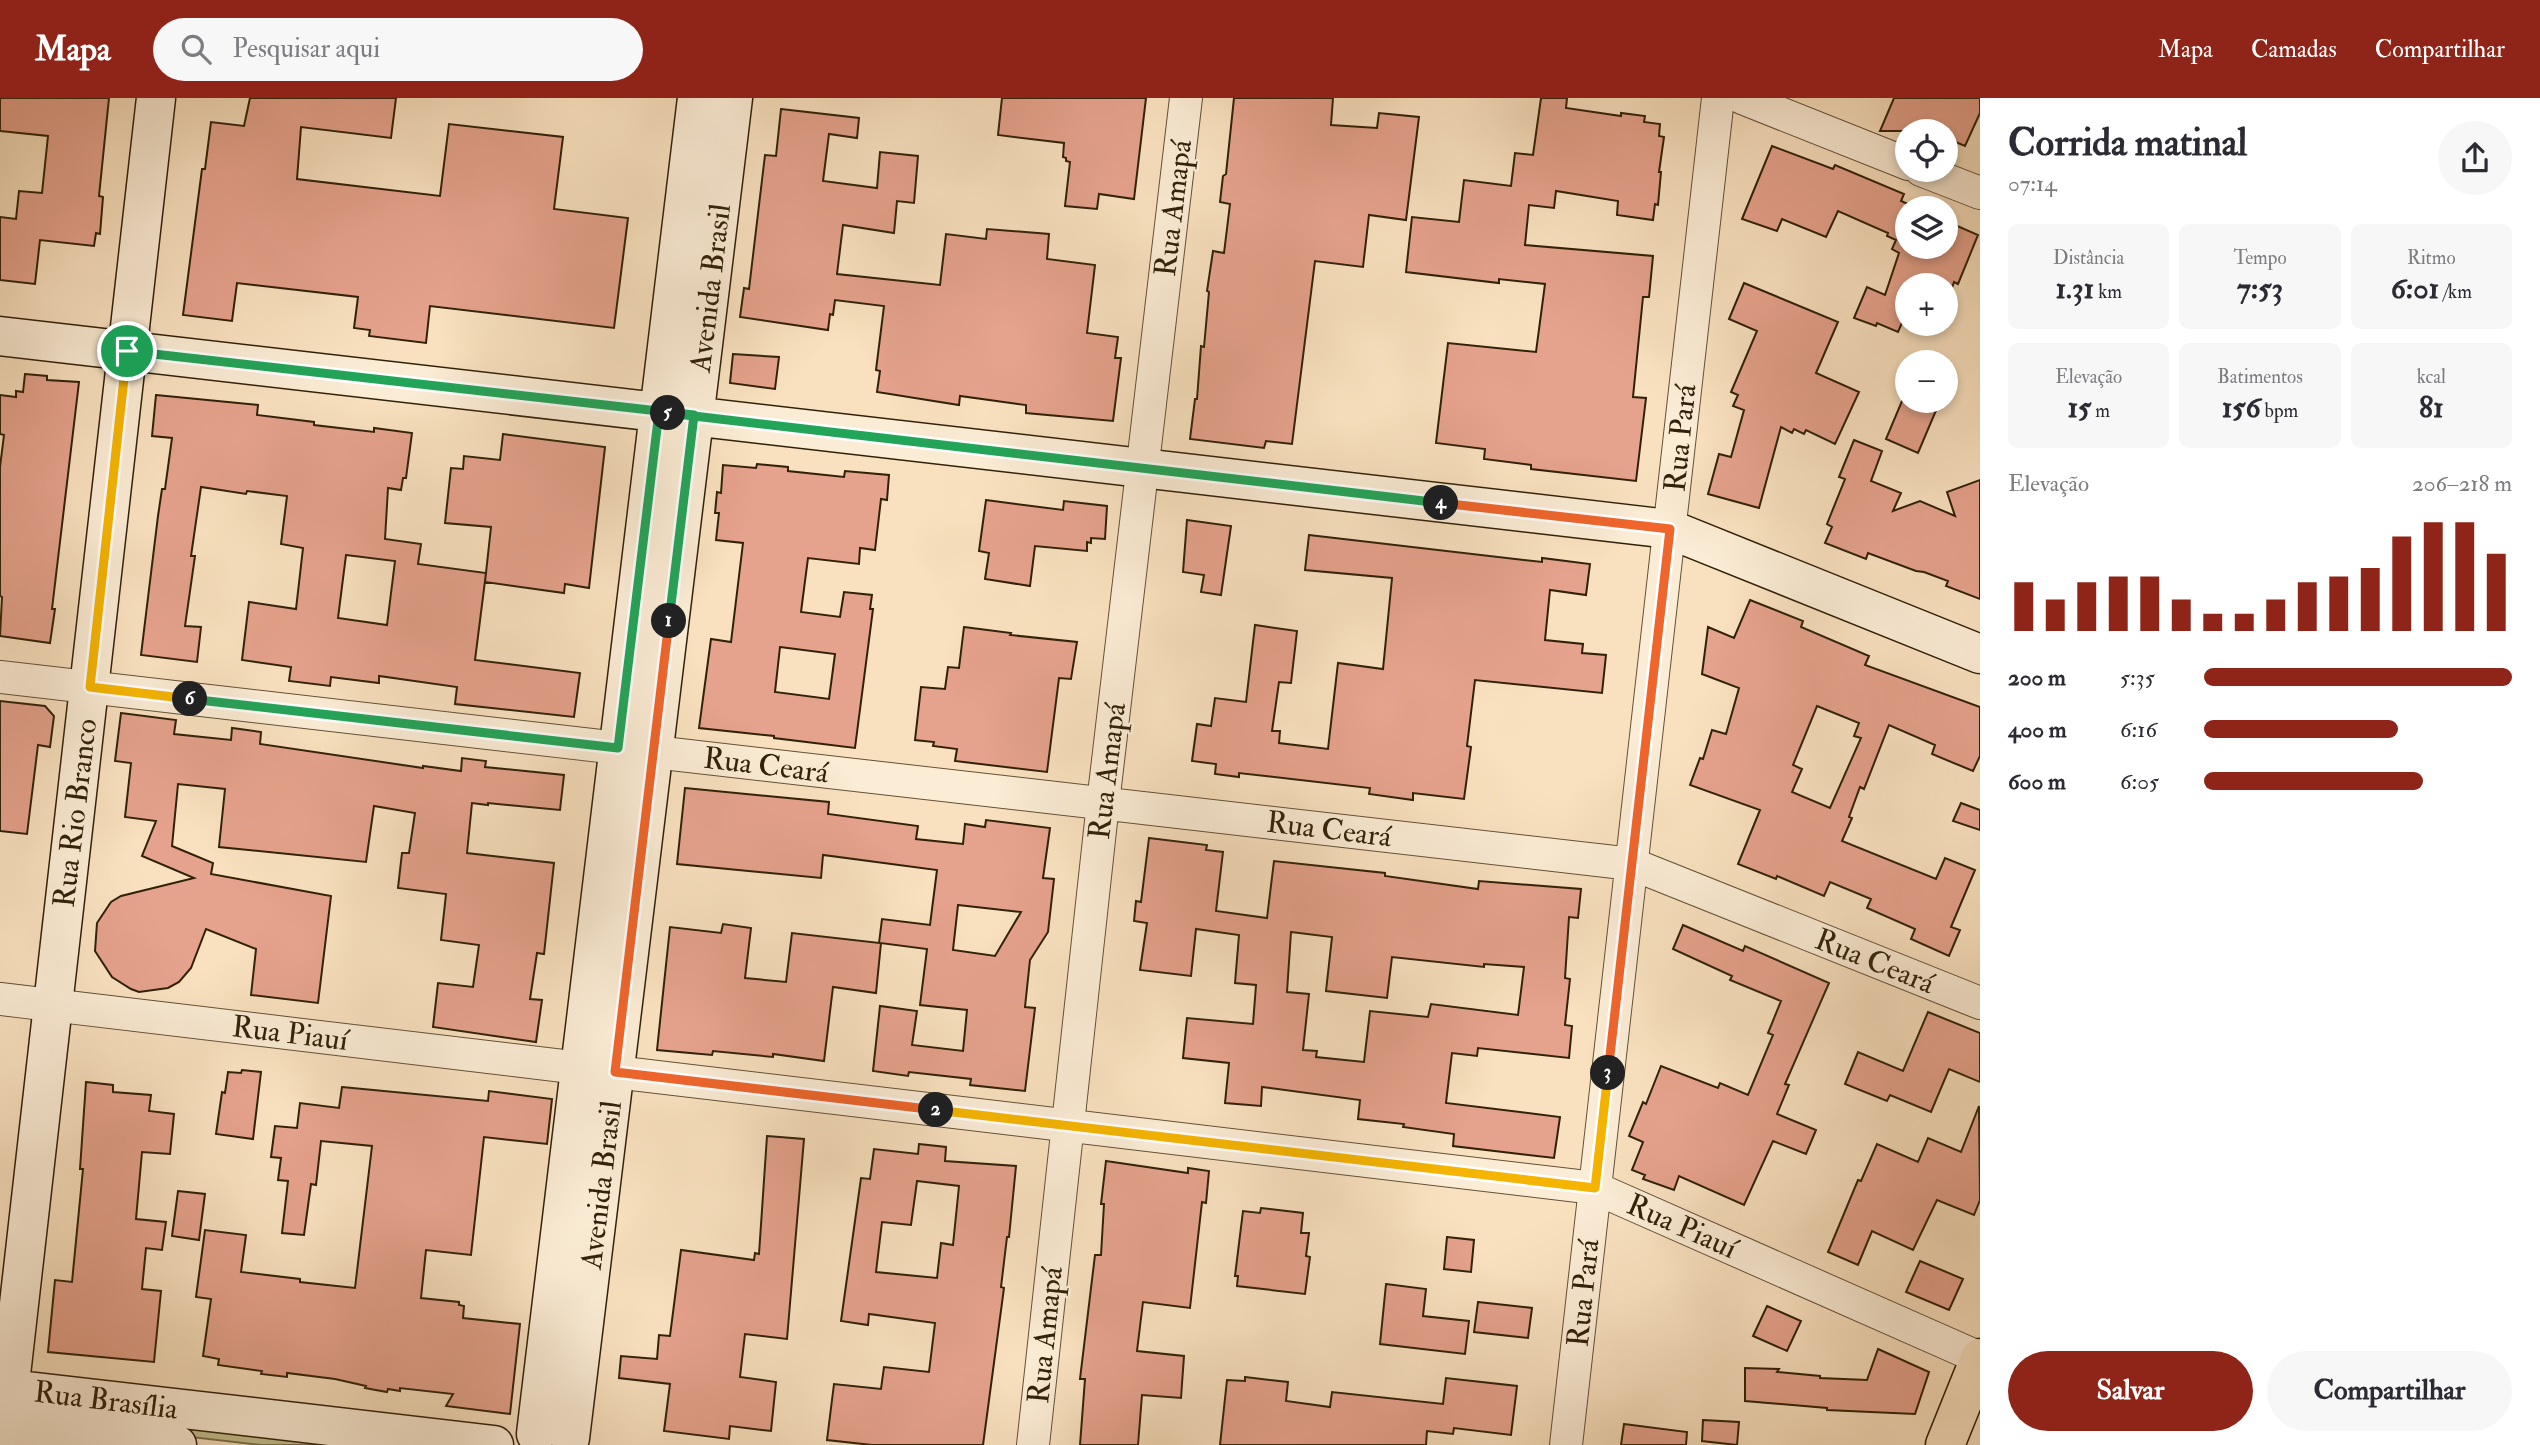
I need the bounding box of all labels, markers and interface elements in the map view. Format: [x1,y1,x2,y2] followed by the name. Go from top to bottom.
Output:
[153,18,643,81] search box
[35,29,111,70] text: Mapa
[177,30,215,68] icon: search
[233,33,380,65] text: Pesquisar aqui
[2158,34,2213,65] text: Mapa
[2251,34,2337,65] text: Camadas
[2375,34,2505,65] text: Compartilhar
[1895,119,1958,413] map controls
[1895,119,1958,182] button: locate
[2008,119,2247,167] text: Corrida matinal
[2438,121,2512,195] button: share
[1147,137,1200,279] street label: Rua Amapá
[2008,169,2057,198] text: 07:14
[1895,196,1958,259] button: layers
[682,202,739,375] street label: Avenida Brasil
[2053,246,2124,270] text: Distância
[2233,246,2287,270] text: Tempo
[2407,246,2456,270] text: Ritmo
[2055,270,2094,307] text: 1.31
[2237,270,2283,307] text: 7:53
[2391,270,2439,307] text: 6:01
[1895,273,1958,336] button: +
[2094,280,2122,304] text: km
[2439,280,2472,304] text: /km
[97,321,157,381] pin
[108,332,146,370] icon: arrive
[1895,350,1958,413] button: −
[2055,365,2122,389] text: Elevação
[2217,365,2303,389] text: Batimentos
[2417,365,2446,389] text: kcal
[1656,382,1705,494] street label: Rua Pará
[2067,389,2091,426] text: 15
[2222,389,2261,426] text: 156
[2419,389,2444,426] text: 81
[650,396,686,430] pin: 5
[2091,399,2110,423] text: m
[2261,399,2298,423] text: bpm
[663,400,672,424] text: 5
[2008,469,2089,498] text: Elevação
[2412,469,2512,498] text: 206–218 m
[1424,486,1458,520] pin: 4
[1435,490,1446,514] text: 4
[652,603,686,638] pin: 1
[665,608,672,632] text: 1
[2008,663,2066,692] text: 200 m
[2120,663,2155,692] text: 5:35
[172,682,208,716] pin: 6
[185,686,194,710] text: 6
[1081,700,1134,842] street label: Rua Amapá
[2008,715,2067,744] text: 400 m
[2120,715,2157,744] text: 6:16
[46,716,105,910] street label: Rua Rio Branco
[701,739,831,792] street label: Rua Ceará
[2008,767,2066,796] text: 600 m
[2120,767,2159,796] text: 6:05
[1264,803,1394,856] street label: Rua Ceará
[1810,921,1941,1002] street label: Rua Ceará
[230,1008,352,1059] street label: Rua Piauí
[1590,1056,1626,1090] pin: 3
[1604,1060,1611,1084] text: 3
[918,1093,954,1128] pin: 2
[931,1097,940,1121] text: 2
[573,1099,630,1272] street label: Avenida Brasil
[1621,1186,1744,1268] street label: Rua Piauí
[1559,1237,1608,1349] street label: Rua Pará
[1020,1264,1071,1405] street label: Rua Amapá
[2008,1351,2253,1431] button: Salvar
[2267,1351,2512,1431] button: Compartilhar
[32,1373,181,1428] street label: Rua Brasília

